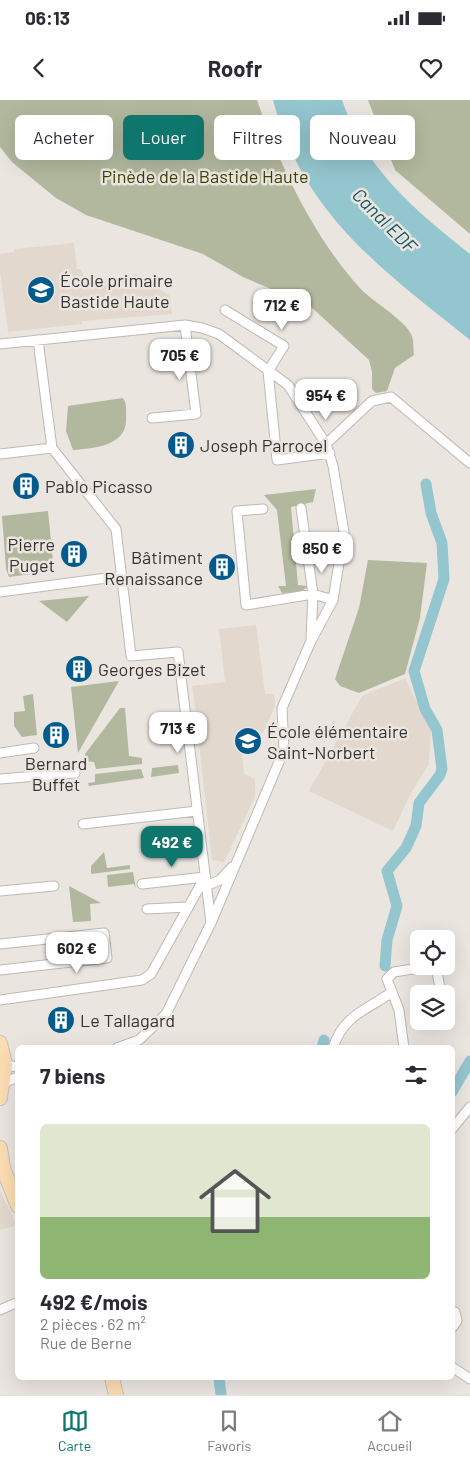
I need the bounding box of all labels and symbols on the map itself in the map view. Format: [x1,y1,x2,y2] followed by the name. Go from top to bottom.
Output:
[101,165,309,187] park label: Pinède de la Bastide Haute
[348,183,423,258] water label: Canal EDF
[60,269,173,312] place label: École primaire Bastide Haute
[26,275,56,305] school or university icon: École primaire Bastide Haute
[247,288,317,331] pin: 712 €
[145,338,215,381] pin: 705 €
[291,378,361,421] pin: 954 €
[166,430,196,460] building icon: Joseph Parrocel
[200,434,327,456] place label: Joseph Parrocel
[11,471,41,501] building icon: Pablo Picasso
[45,475,153,497] place label: Pablo Picasso
[287,532,357,574] pin: 850 €
[8,533,55,576] place label: Pierre Puget
[59,539,89,569] building icon: Pierre Puget
[104,546,203,589] place label: Bâtiment Renaissance
[207,552,237,582] building icon: Bâtiment Renaissance
[64,654,94,684] building icon: Georges Bizet
[98,658,206,680] place label: Georges Bizet
[143,712,213,754] pin: 713 €
[41,720,71,750] building icon: Bernard Buffet
[267,720,408,763] place label: École élémentaire Saint-Norbert
[233,726,263,756] school or university icon: École élémentaire Saint-Norbert
[25,752,87,795] place label: Bernard Buffet
[137,826,207,868] pin: 492 €
[42,932,112,974] pin: 602 €
[46,1005,76,1035] building icon: Le Tallagard
[80,1009,175,1031] place label: Le Tallagard

